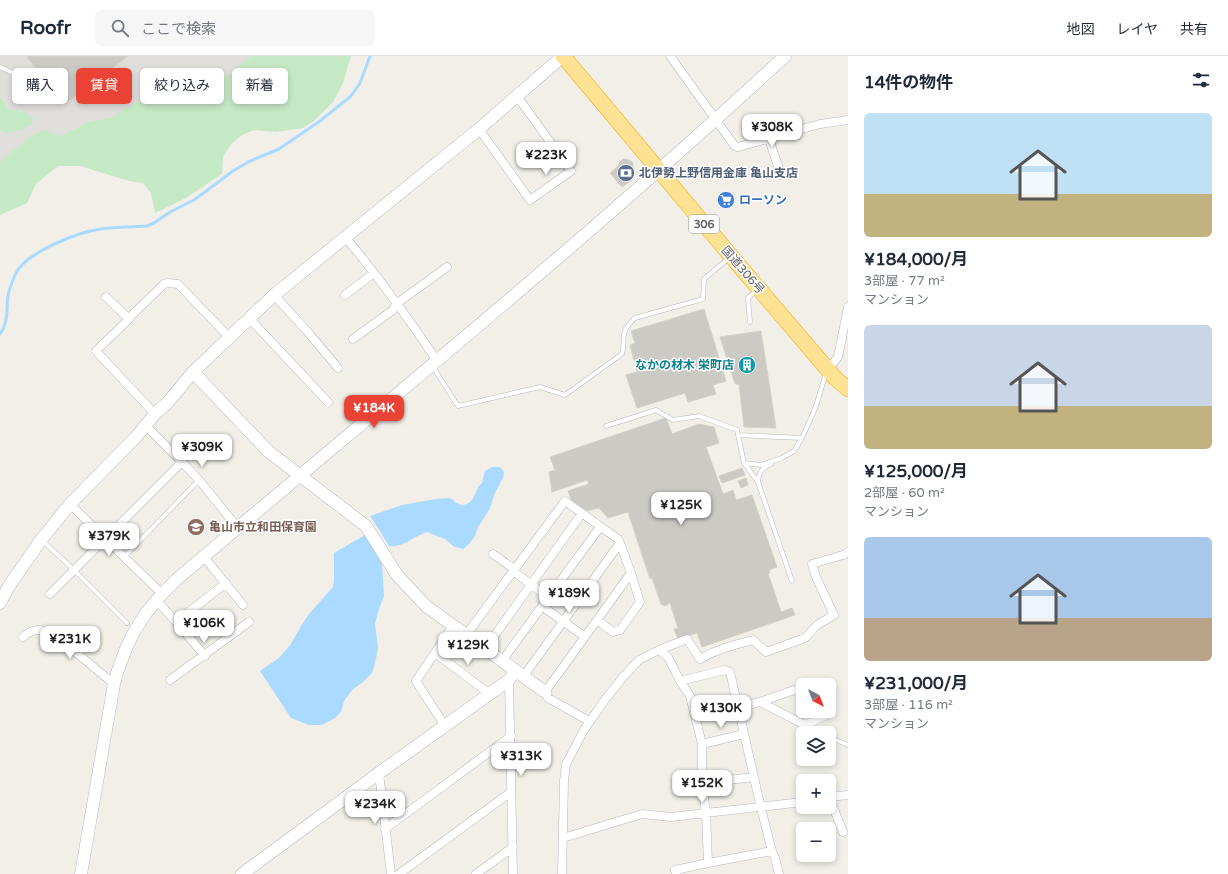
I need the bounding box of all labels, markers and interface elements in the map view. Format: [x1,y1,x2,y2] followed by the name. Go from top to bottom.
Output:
[95,10,375,46] search box
[20,17,71,39] text: Roofr
[109,17,131,39] icon: search
[141,20,216,38] text: ここで検索
[1066,21,1094,38] text: 地図
[1116,21,1158,38] text: レイヤ
[1180,21,1208,38] text: 共有
[12,68,68,104] chip: 購入
[76,68,132,104] chip: 賃貸
[140,68,224,104] chip: 絞り込み
[232,68,288,104] chip: 新着
[1190,69,1212,91] icon: filters
[864,72,953,93] text: 14件の物件
[744,114,800,148] pin: ¥308K
[751,119,793,135] text: ¥308K
[1002,139,1074,211] icon: home
[518,142,574,176] pin: ¥223K
[525,147,567,163] text: ¥223K
[616,163,636,183] bank icon: 北伊勢上野信用金庫 亀山支店
[639,166,798,180] place label: 北伊勢上野信用金庫 亀山支店
[716,190,736,210] supermarket icon: ローソン
[739,193,787,207] place label: ローソン
[689,215,719,233] road number: 306
[718,243,768,297] street label: 国道306号
[864,249,968,270] text: ¥184,000/月
[864,273,945,289] text: 3部屋 · 77 m²
[864,292,929,308] text: マンション
[1002,351,1074,423] icon: home
[737,355,757,375] building icon: なかの材木 栄町店
[635,358,734,372] place label: なかの材木 栄町店
[346,395,402,429] pin: ¥184K
[353,400,395,416] text: ¥184K
[174,434,230,468] pin: ¥309K
[181,439,223,455] text: ¥309K
[864,461,968,482] text: ¥125,000/月
[864,485,945,501] text: 2部屋 · 60 m²
[653,492,709,526] pin: ¥125K
[660,497,702,513] text: ¥125K
[864,504,929,520] text: マンション
[186,517,206,537] school or university icon: 亀山市立和田保育園
[209,520,317,534] place label: 亀山市立和田保育園
[81,523,137,557] pin: ¥379K
[88,528,130,544] text: ¥379K
[1002,563,1074,635] icon: home
[541,580,597,614] pin: ¥189K
[548,585,590,601] text: ¥189K
[176,610,232,644] pin: ¥106K
[183,615,225,631] text: ¥106K
[42,626,98,660] pin: ¥231K
[49,631,91,647] text: ¥231K
[440,632,496,666] pin: ¥129K
[447,637,489,653] text: ¥129K
[864,673,968,694] text: ¥231,000/月
[796,678,836,718] north arrow
[796,678,836,862] map controls
[693,695,749,729] pin: ¥130K
[864,697,953,713] text: 3部屋 · 116 m²
[700,700,742,716] text: ¥130K
[864,716,929,732] text: マンション
[796,726,836,766] button: layers
[493,743,549,777] pin: ¥313K
[500,748,542,764] text: ¥313K
[674,770,730,804] pin: ¥152K
[796,774,836,814] button: +
[681,775,723,791] text: ¥152K
[347,791,403,825] pin: ¥234K
[354,796,396,812] text: ¥234K
[796,822,836,862] button: −

